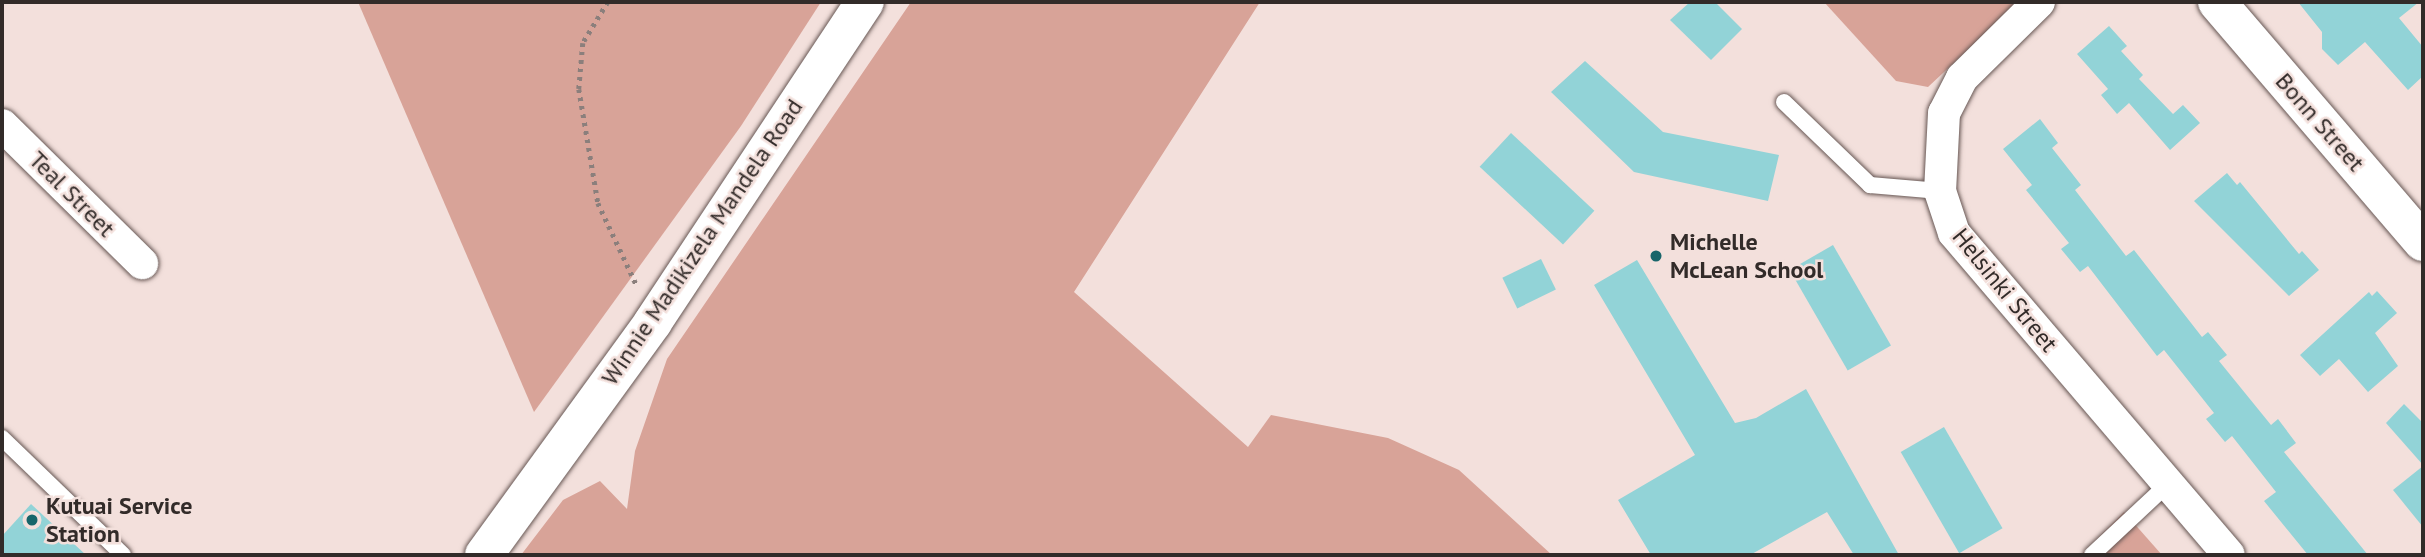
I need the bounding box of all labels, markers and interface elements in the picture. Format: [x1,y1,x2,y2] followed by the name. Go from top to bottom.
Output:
[2269,67,2371,177] street label: Bonn Street
[595,93,809,391] street label: Winnie Madikizela Mandela Road
[23,145,121,243] street label: Teal Street
[1946,222,2064,358] street label: Helsinki Street
[1670,228,1823,284] place label: Michelle McLean School
[1648,248,1664,264] marker: Michelle McLean School
[46,492,192,548] place label: Kutuai Service Station
[24,512,40,528] marker: Kutuai Service Station

